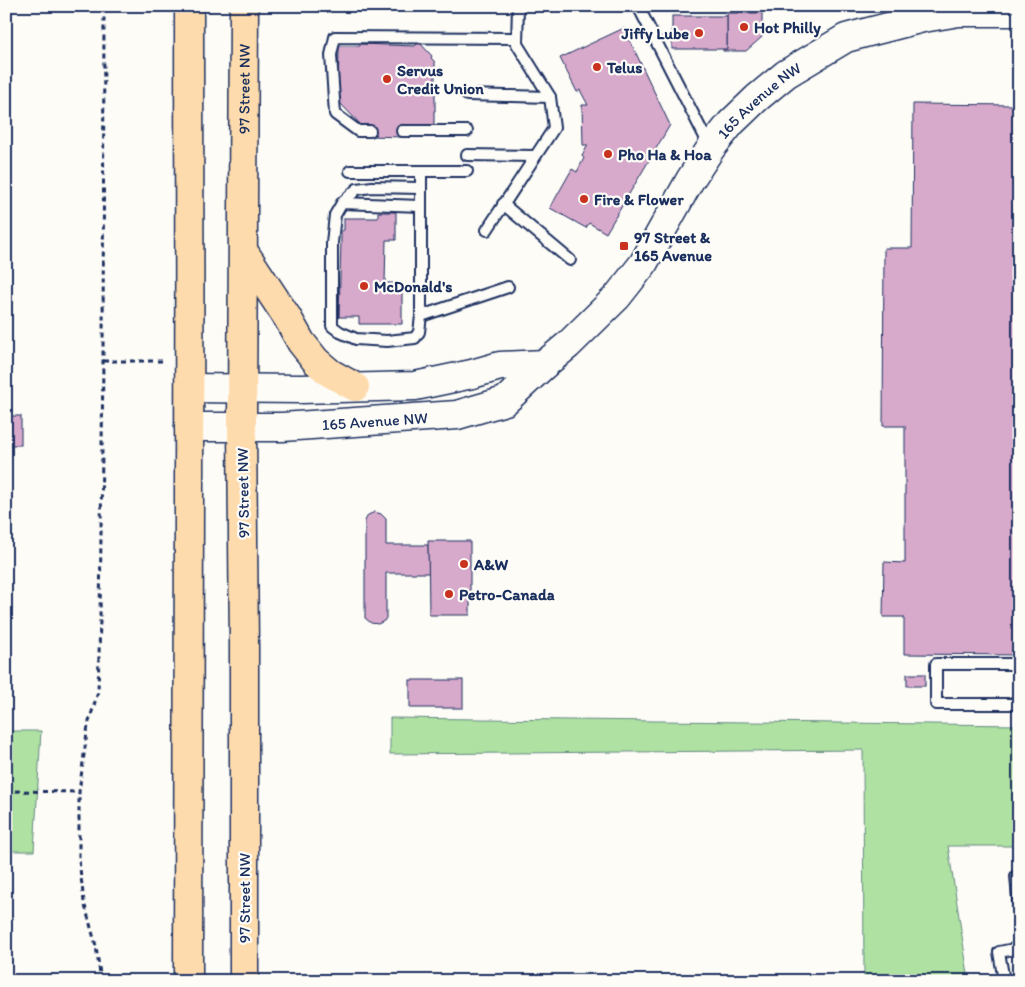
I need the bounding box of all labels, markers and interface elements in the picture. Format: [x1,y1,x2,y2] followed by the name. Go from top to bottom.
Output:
[754,18,821,38] place label: Hot Philly
[738,21,750,33] marker: Hot Philly
[620,24,689,44] place label: Jiffy Lube
[693,27,705,39] marker: Jiffy Lube
[234,43,253,134] street label: 97 Street NW
[606,58,642,77] place label: Telus
[713,58,804,142] street label: 165 Avenue NW
[397,61,484,98] place label: Servus Credit Union
[591,61,603,73] marker: Telus
[381,73,393,85] marker: Servus Credit Union
[618,145,712,164] place label: Pho Ha & Hoa
[602,148,614,160] marker: Pho Ha & Hoa
[594,190,684,209] place label: Fire & Flower
[578,193,590,205] marker: Fire & Flower
[634,228,712,265] place label: 97 Street & 165 Avenue
[618,240,630,252] marker: 97 Street & 165 Avenue
[374,277,452,296] place label: McDonald's
[358,280,370,292] marker: McDonald's
[321,408,429,434] street label: 165 Avenue NW
[233,447,253,538] street label: 97 Street NW
[473,555,509,574] place label: A&W
[458,558,470,570] marker: A&W
[459,585,555,604] place label: Petro-Canada
[443,588,455,600] marker: Petro-Canada
[235,853,254,943] street label: 97 Street NW

